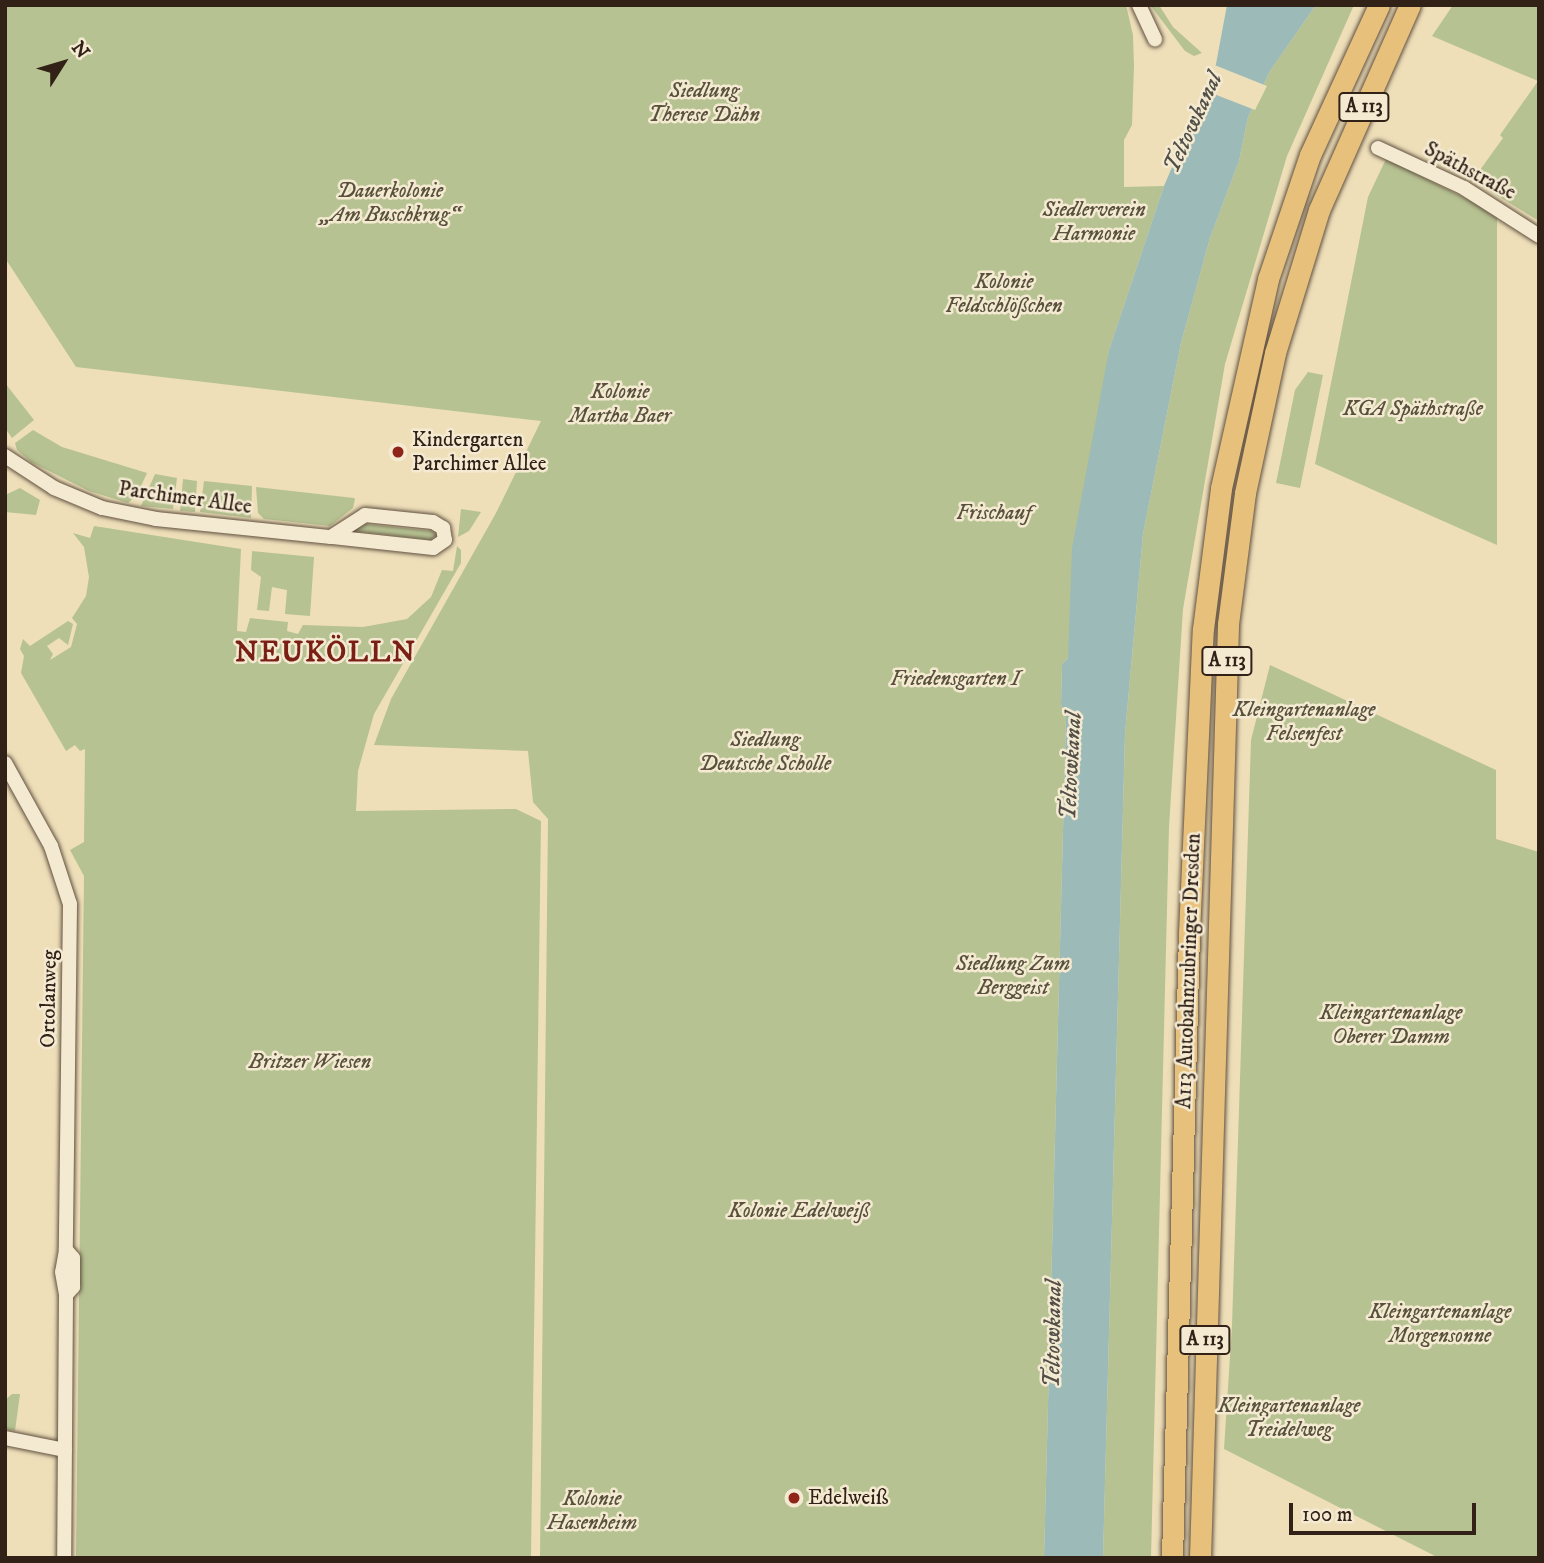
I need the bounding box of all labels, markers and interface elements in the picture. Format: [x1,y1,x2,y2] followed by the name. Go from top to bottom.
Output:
[28,28,98,98] north arrow
[66,37,94,63] text: N
[1159,68,1229,178] water label: Teltowkanal
[648,78,760,128] park label: Siedlung Therese Dähn
[1338,92,1390,122] road number: A 113
[1420,136,1520,206] street label: Späthstraße
[320,178,460,228] park label: Dauerkolonie „Am Buschkrug“
[1042,197,1146,247] park label: Siedlerverein Harmonie
[945,269,1063,319] park label: Kolonie Feldschlößchen
[569,379,671,429] park label: Kolonie Martha Baer
[1343,396,1483,422] park label: KGA Späthstraße
[412,427,546,477] place label: Kindergarten Parchimer Allee
[390,444,406,460] marker: Kindergarten Parchimer Allee
[117,476,253,520] street label: Parchimer Allee
[956,500,1032,526] park label: Frischauf
[236,636,416,670] district label: NEUKÖLLN
[1201,646,1253,676] road number: A 113
[890,666,1020,692] park label: Friedensgarten I
[1233,697,1375,747] park label: Kleingartenanlage Felsenfest
[1055,711,1089,821] water label: Teltowkanal
[699,727,831,777] park label: Siedlung Deutsche Scholle
[1172,833,1206,1109] street label: A113 Autobahnzubringer Dresden
[36,950,62,1048] street label: Ortolanweg
[956,951,1070,1001] park label: Siedlung Zum Berggeist
[1320,1000,1462,1050] park label: Kleingartenanlage Oberer Damm
[249,1049,371,1075] park label: Britzer Wiesen
[728,1198,870,1224] park label: Kolonie Edelweiß
[1039,1280,1069,1388] water label: Teltowkanal
[1369,1299,1511,1349] park label: Kleingartenanlage Morgensonne
[1179,1324,1231,1356] road number: A 113
[1218,1393,1360,1443] park label: Kleingartenanlage Treidelweg
[808,1485,888,1511] place label: Edelweiß
[547,1486,637,1536] park label: Kolonie Hasenheim
[786,1490,802,1506] marker: Edelweiß
[1292,1490,1479,1534] scale bar
[1302,1502,1353,1528] text: 100 m

